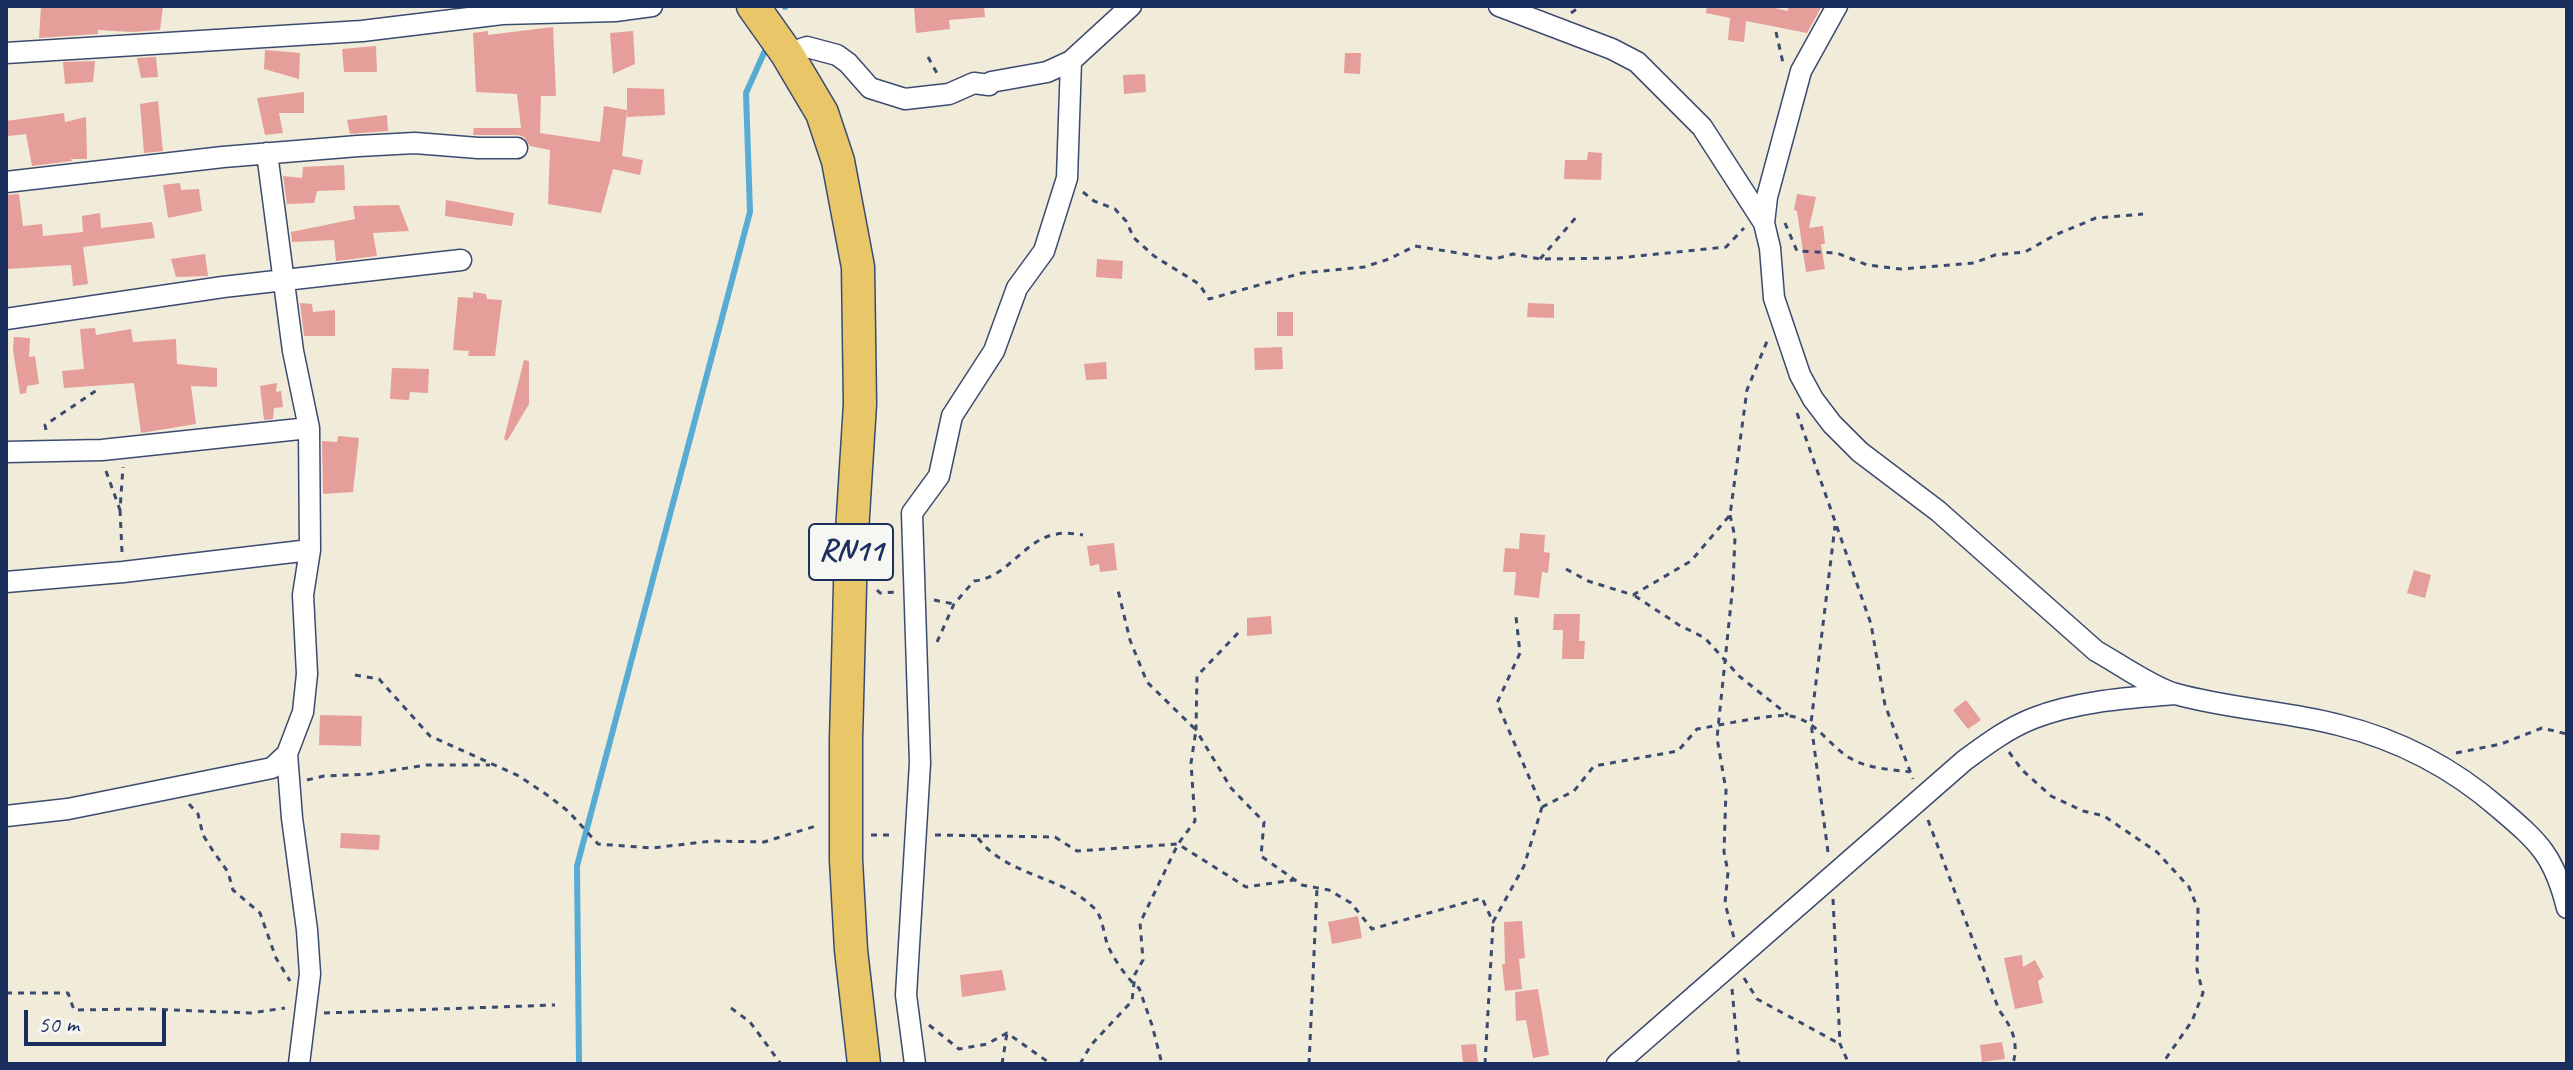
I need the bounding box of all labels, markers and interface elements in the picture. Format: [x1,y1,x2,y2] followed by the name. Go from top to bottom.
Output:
[809,524,893,580] road number: RN11
[28,994,170,1044] scale bar
[38,1009,79,1039] text: 50 m

